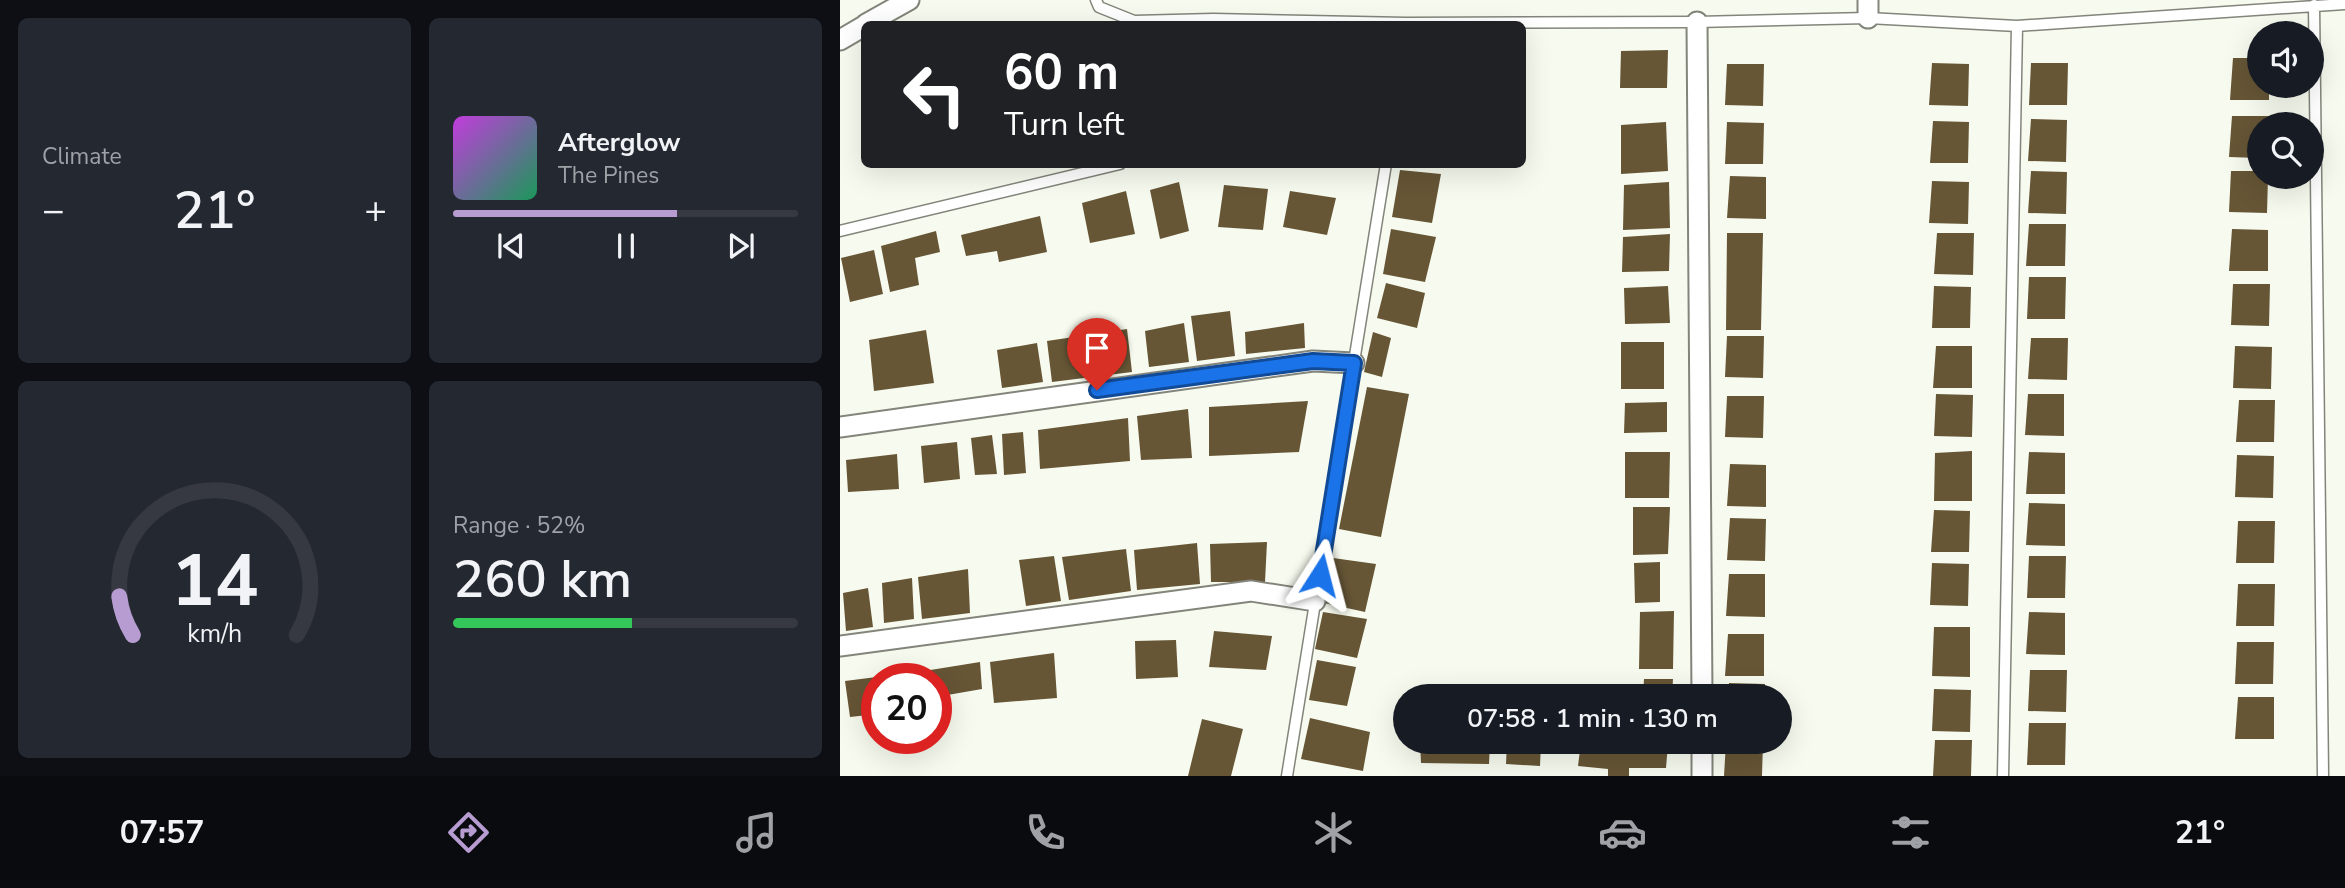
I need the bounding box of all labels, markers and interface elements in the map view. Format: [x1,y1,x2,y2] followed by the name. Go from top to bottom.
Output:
[2247,21,2324,189] map controls
[2247,21,2324,98] button: sound
[1004,39,1119,106] text: 60 m
[889,49,980,140] icon: left
[1004,103,1124,146] text: Turn left
[2247,112,2324,189] button: search
[558,125,681,160] text: Afterglow
[42,141,122,172] text: Climate
[558,160,659,191] text: The Pines
[174,175,255,246] text: 21°
[42,185,65,236] text: −
[364,185,387,236] text: +
[492,227,530,265] icon: previous
[607,227,645,265] icon: pause
[722,227,760,265] icon: next
[1067,318,1127,390] pin
[1078,329,1116,367] icon: arrive
[453,510,585,541] text: Range · 52%
[171,532,258,632] text: 14
[1283,538,1357,612] position arrow
[453,544,632,615] text: 260 km
[187,617,242,651] text: km/h
[861,663,952,754] speed limit sign: 20
[1467,701,1718,736] text: 07:58 · 1 min · 130 m
[444,808,493,857] icon: directions
[732,808,781,857] icon: music
[1021,808,1070,857] icon: phone
[1309,808,1358,857] icon: climate
[1598,808,1647,857] icon: car
[1886,808,1935,857] icon: filters
[120,811,204,854] text: 07:57
[2175,811,2225,854] text: 21°

